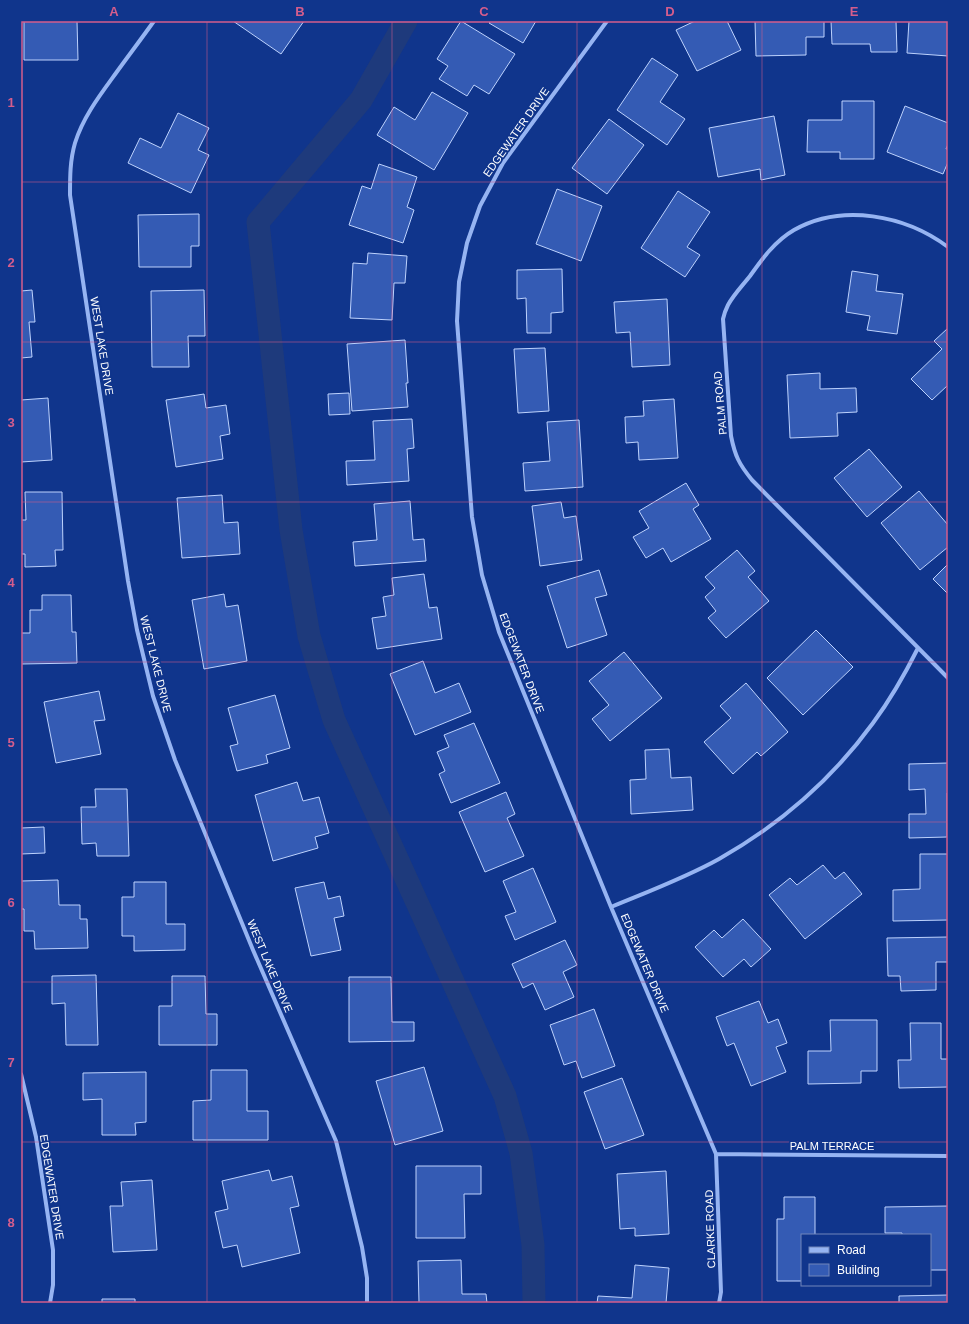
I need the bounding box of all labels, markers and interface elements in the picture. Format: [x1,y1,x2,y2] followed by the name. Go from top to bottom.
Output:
[109,4,119,19] text: A
[295,4,305,19] text: B
[479,4,489,19] text: C
[665,4,675,19] text: D
[850,4,859,19] text: E
[481,85,551,179] street label: EDGEWATER DRIVE
[7,95,15,110] text: 1
[7,255,15,270] text: 2
[88,296,116,396] street label: WEST LAKE DRIVE
[711,371,729,435] street label: PALM ROAD
[7,415,15,430] text: 3
[7,575,15,590] text: 4
[497,611,547,715] street label: EDGEWATER DRIVE
[138,614,174,714] street label: WEST LAKE DRIVE
[7,735,15,750] text: 5
[7,895,15,910] text: 6
[619,912,671,1014] street label: EDGEWATER DRIVE
[245,918,295,1014] street label: WEST LAKE DRIVE
[7,1055,15,1070] text: 7
[38,1134,66,1240] street label: EDGEWATER DRIVE
[790,1140,874,1152] street label: PALM TERRACE
[703,1189,717,1269] street label: CLARKE ROAD
[7,1215,15,1230] text: 8
[801,1234,931,1286] legend
[837,1243,866,1257] text: Road
[837,1263,880,1277] text: Building

